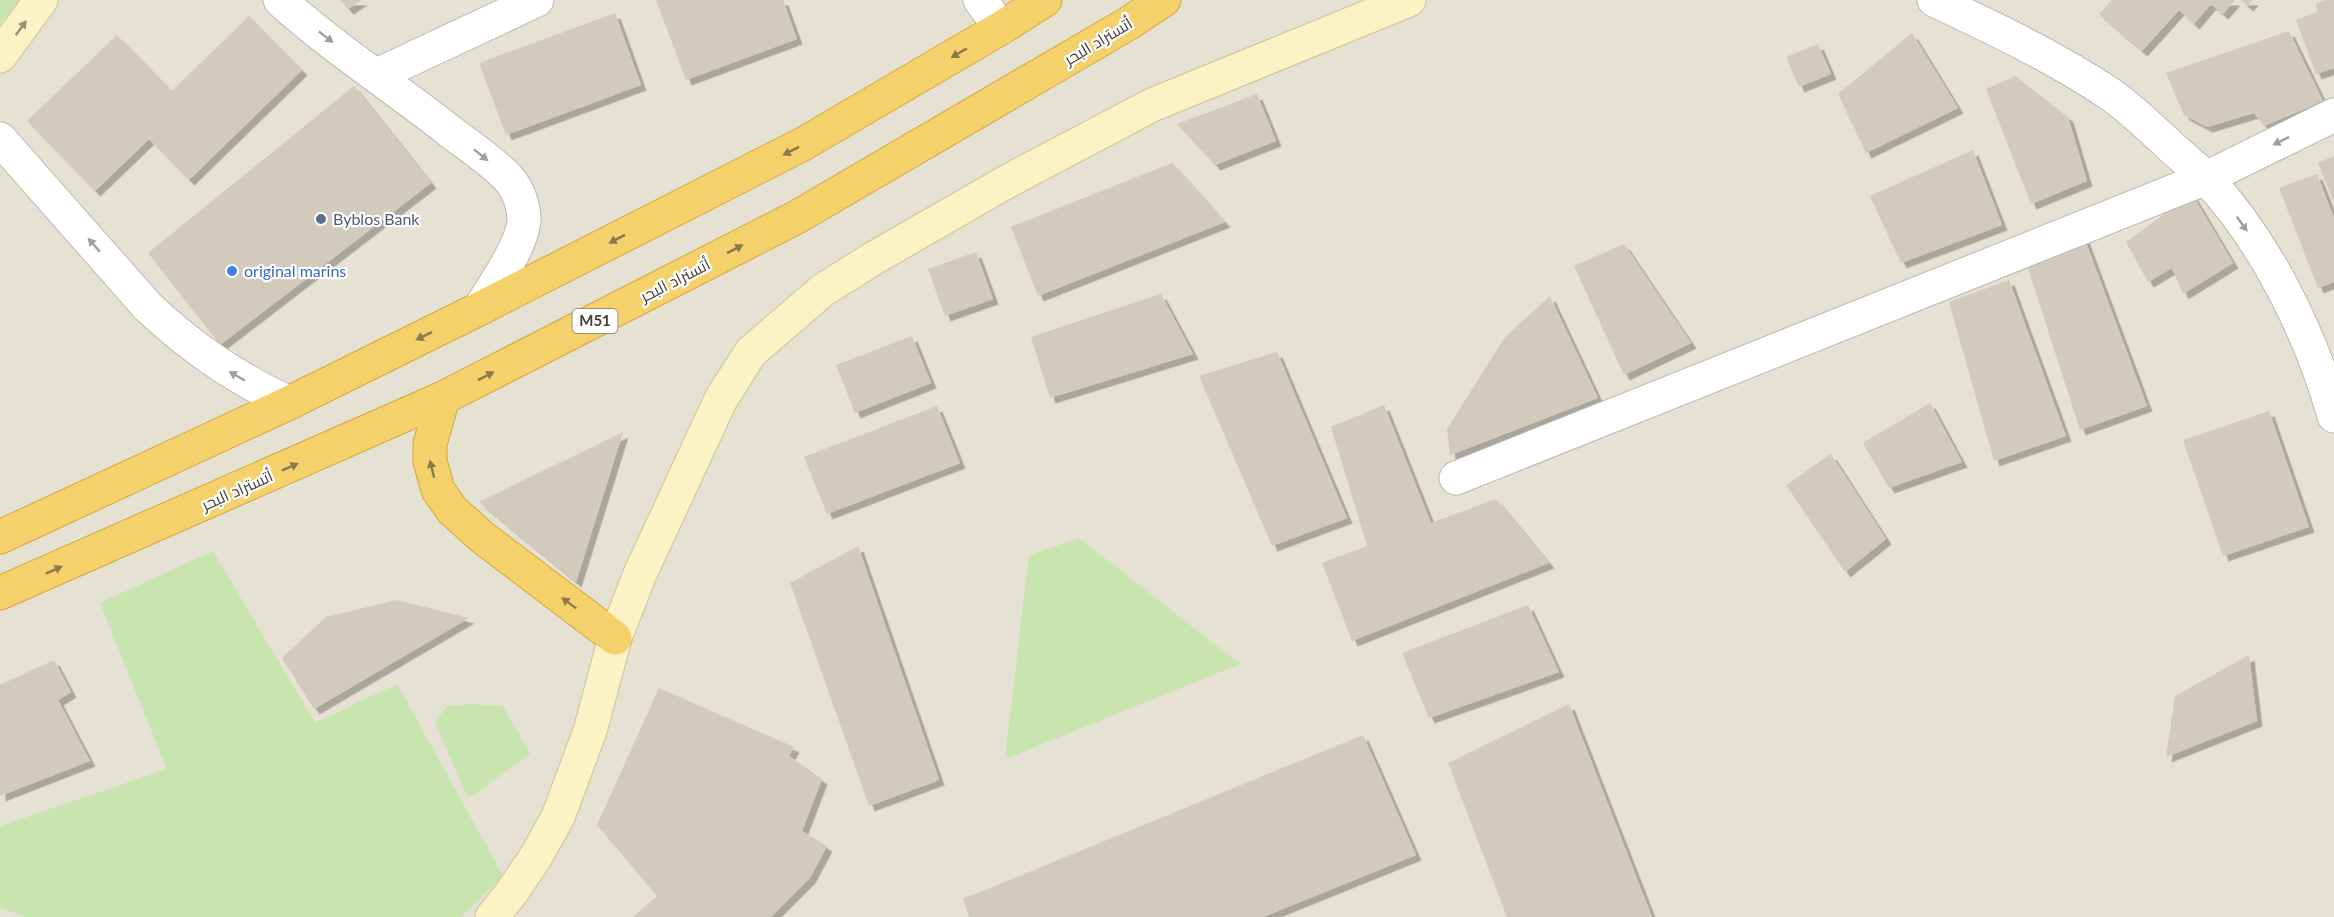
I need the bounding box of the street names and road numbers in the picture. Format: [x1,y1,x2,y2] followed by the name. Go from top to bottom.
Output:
[1059,13,1136,70] street label: أتستراد البحر
[636,254,713,307] street label: أتستراد البحر
[572,309,618,333] road number: M51
[197,465,276,515] street label: أتستراد البحر

